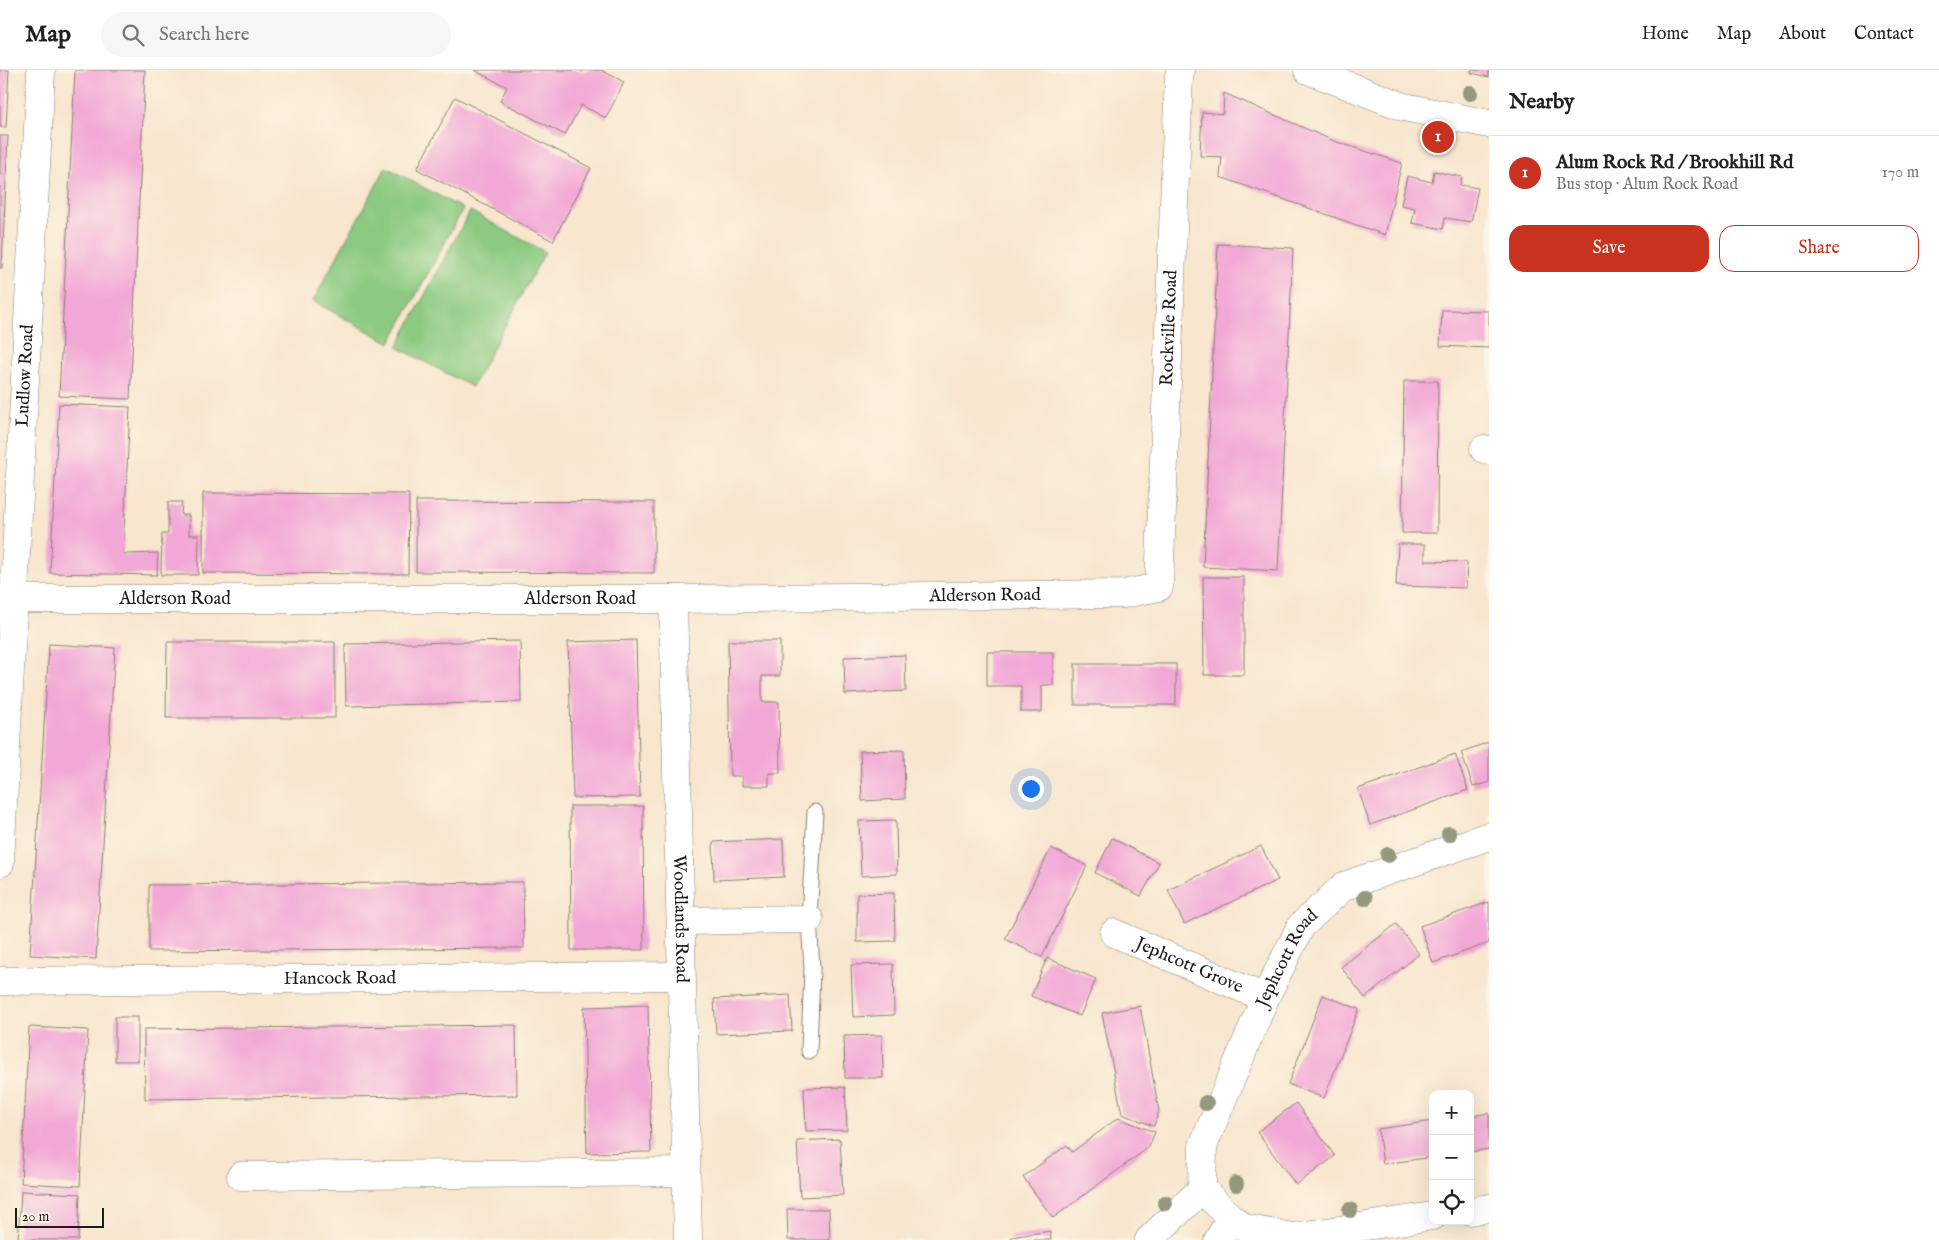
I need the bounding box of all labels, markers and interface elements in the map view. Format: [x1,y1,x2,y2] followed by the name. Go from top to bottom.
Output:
[101,12,451,57] search box
[25,19,71,50] text: Map
[119,21,147,49] icon: search
[159,23,250,47] text: Search here
[1642,23,1689,46] text: Home
[1717,23,1751,46] text: Map
[1779,23,1826,46] text: About
[1854,23,1914,46] text: Contact
[1509,89,1574,116] text: Nearby
[1422,118,1454,156] pin: 1
[1556,151,1793,175] text: Alum Rock Rd / Brookhill Rd
[1522,163,1528,183] text: 1
[1882,163,1919,183] text: 170 m
[1556,175,1738,195] text: Bus stop · Alum Rock Road
[1509,225,1709,272] button: Save
[1719,225,1919,272] button: Share
[1155,269,1183,386] street label: Rockville Road
[11,323,39,427] street label: Ludlow Road
[928,583,1041,608] street label: Alderson Road
[118,588,231,611] street label: Alderson Road
[523,588,636,611] street label: Alderson Road
[1018,776,1044,802] your location
[667,855,693,984] street label: Woodlands Road
[1250,904,1323,1013] street label: Jephcott Road
[1130,931,1247,999] street label: Jephcott Grove
[284,967,397,990] street label: Hancock Road
[1429,1090,1474,1225] map controls
[1429,1090,1474,1135] button: +
[1429,1135,1474,1180] button: −
[1429,1180,1474,1225] button: locate
[15,1205,104,1228] scale bar
[22,1208,49,1226] text: 20 m

